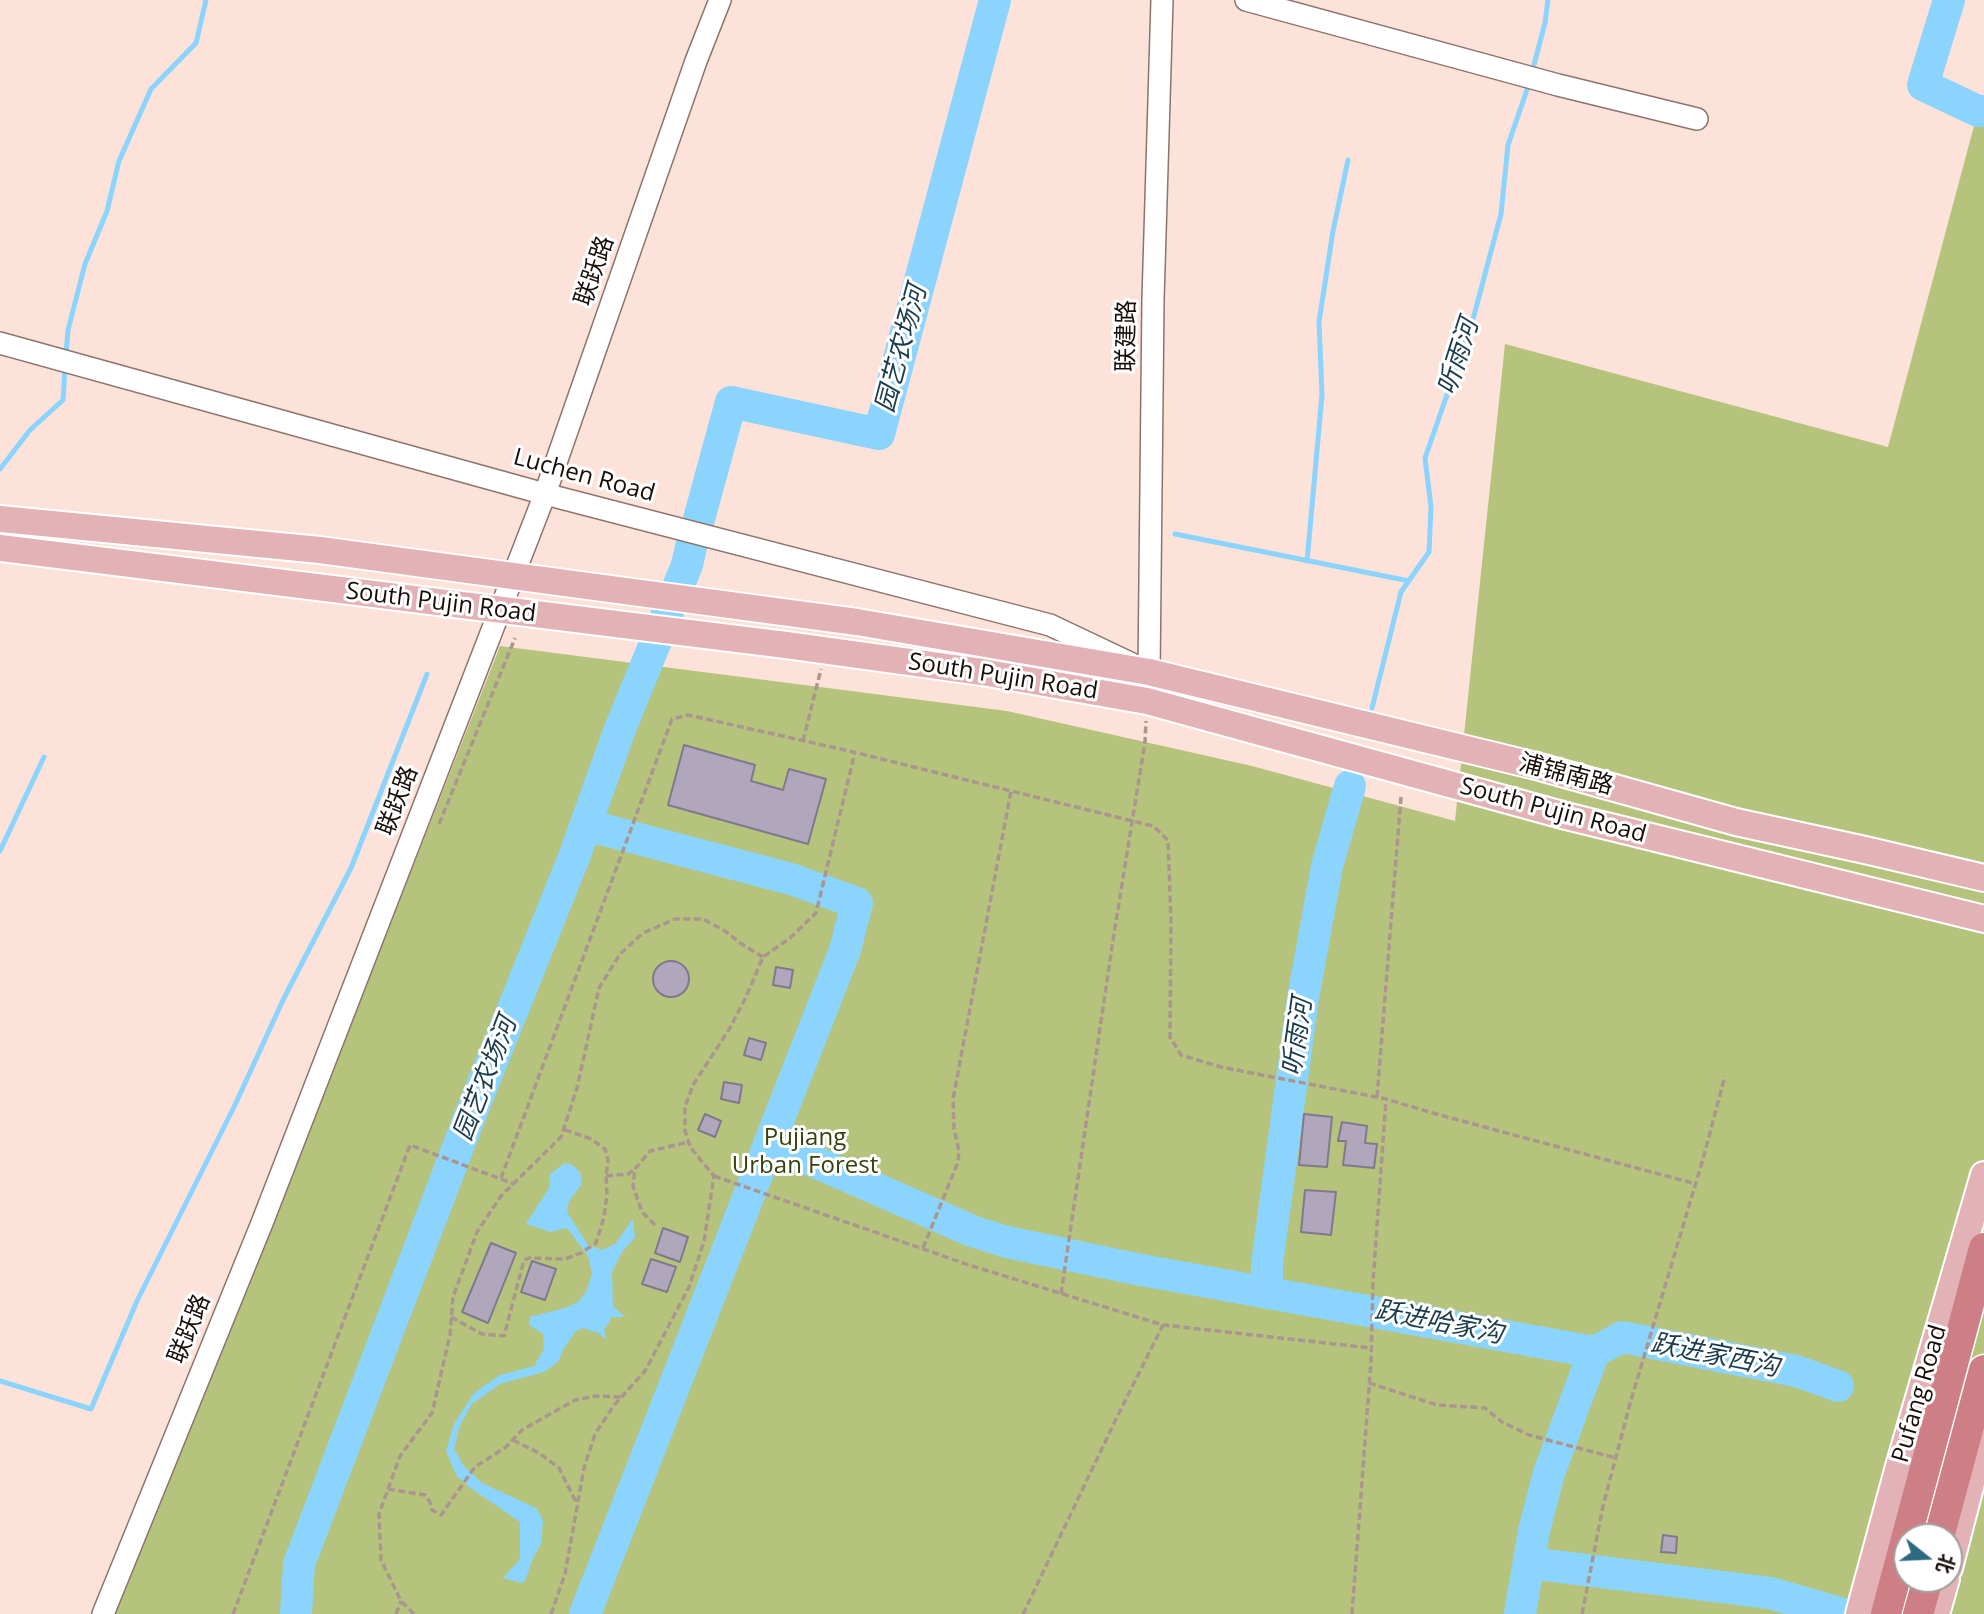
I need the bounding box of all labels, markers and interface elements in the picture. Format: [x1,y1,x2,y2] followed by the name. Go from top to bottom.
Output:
[570,232,620,310] street label: 联跃路
[870,282,934,416] water label: 园艺农场河
[1112,300,1142,372] street label: 联建路
[1432,315,1486,399] water label: 听雨河
[510,443,658,509] street label: Luchen Road
[344,577,538,629] street label: South Pujin Road
[906,648,1100,706] street label: South Pujin Road
[1516,749,1616,801] street label: 浦锦南路
[372,762,424,840] street label: 联跃路
[1457,772,1649,850] street label: South Pujin Road
[1277,996,1319,1078] water label: 听雨河
[448,1013,524,1145] water label: 园艺农场河
[732,1124,878,1180] park label: Pujiang Urban Forest
[163,1290,217,1368] street label: 联跃路
[1372,1295,1506,1351] water label: 跃进哈家沟
[1887,1322,1953,1466] street label: Pufang Road
[1648,1328,1782,1384] water label: 跃进家西沟
[1893,1523,1963,1593] north arrow
[1931,1551,1961,1577] text: 北

